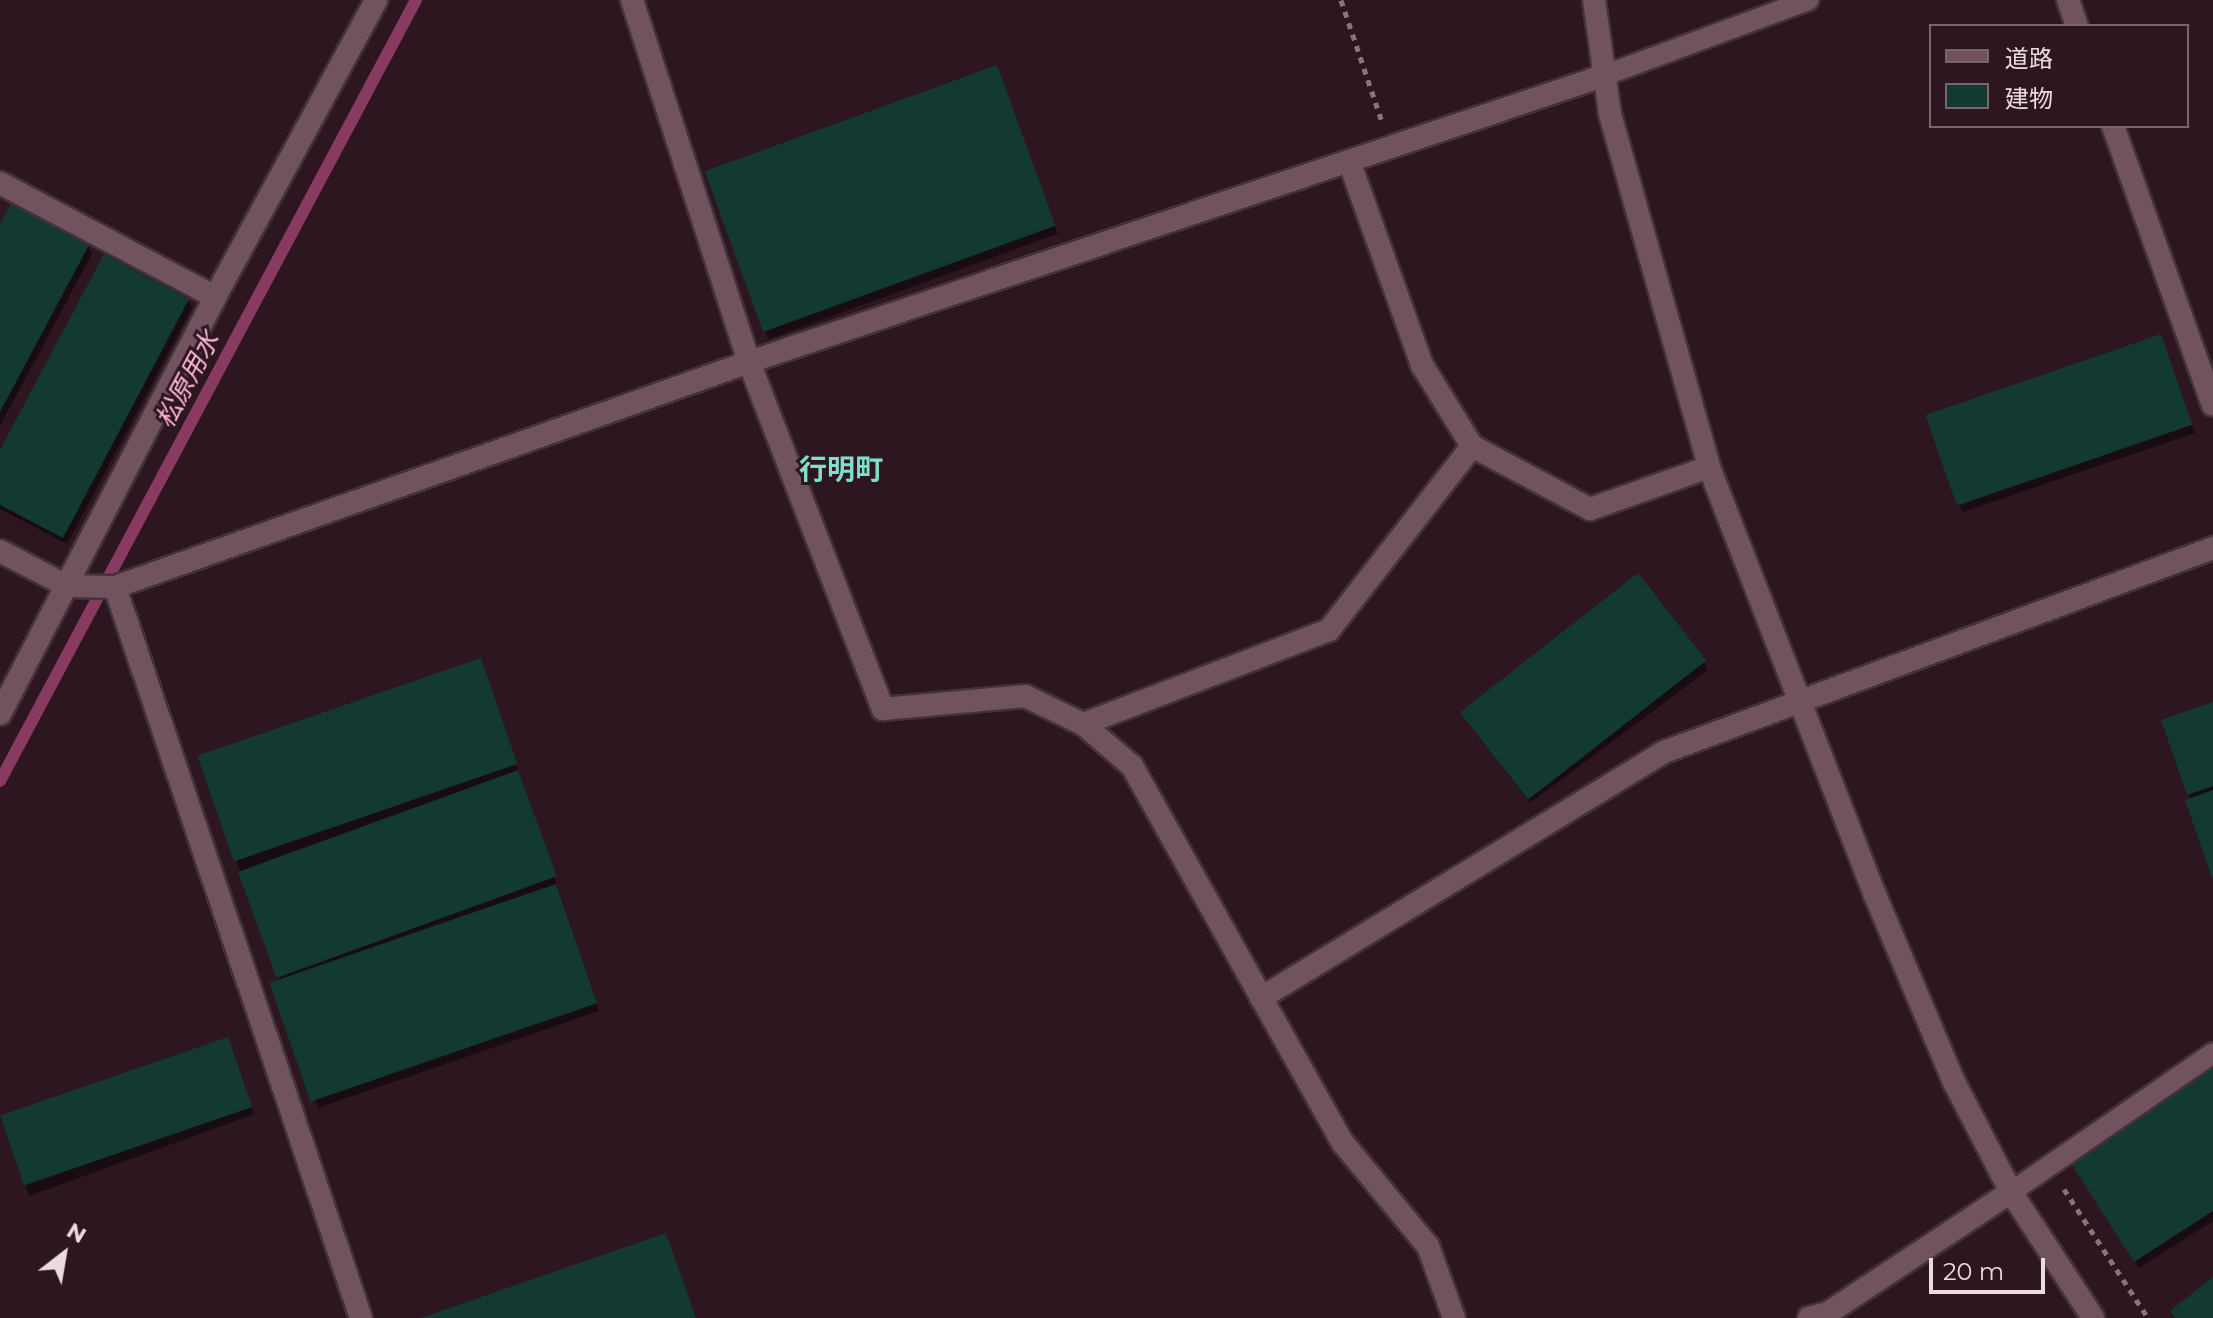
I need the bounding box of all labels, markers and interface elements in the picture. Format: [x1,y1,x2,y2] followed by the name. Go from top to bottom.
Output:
[1929,24,2189,128] legend
[2005,44,2053,73] text: 道路
[2005,84,2053,113] text: 建物
[150,327,226,433] water label: 松原用水
[799,452,883,486] district label: 行明町
[24,1214,104,1294] north arrow
[62,1217,91,1249] text: N
[1933,1242,2049,1292] scale bar
[1943,1257,2004,1286] text: 20 m

